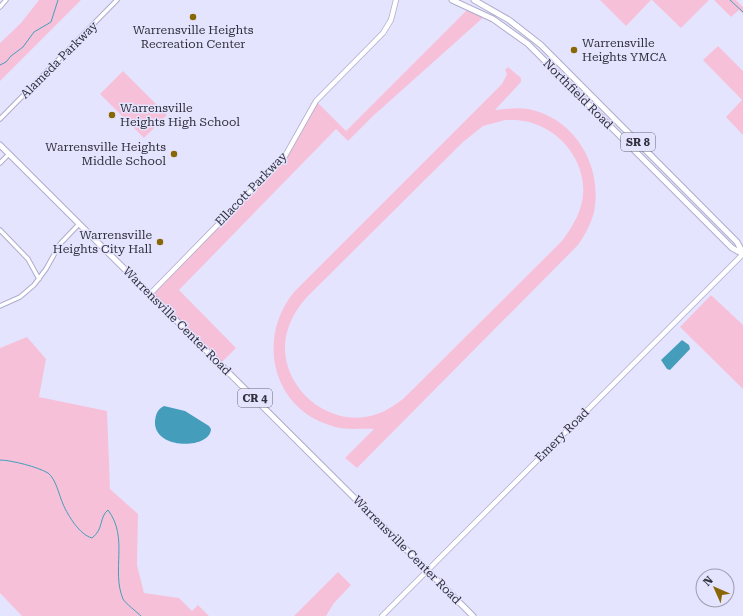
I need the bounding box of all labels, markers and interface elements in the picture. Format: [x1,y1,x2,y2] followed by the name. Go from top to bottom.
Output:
[188,12,198,22] marker: Warrensville Heights Recreation Center
[18,18,101,101] street label: Alameda Parkway
[133,23,254,51] place label: Warrensville Heights Recreation Center
[582,36,667,64] place label: Warrensville Heights YMCA
[569,45,579,55] marker: Warrensville Heights YMCA
[540,56,616,132] street label: Northfield Road
[120,101,240,129] place label: Warrensville Heights High School
[107,110,117,120] marker: Warrensville Heights High School
[621,133,655,151] road number: SR 8
[45,140,166,168] place label: Warrensville Heights Middle School
[169,149,179,159] marker: Warrensville Heights Middle School
[212,149,290,229] street label: Ellacott Parkway
[53,228,152,256] place label: Warrensville Heights City Hall
[155,237,165,247] marker: Warrensville Heights City Hall
[120,264,234,378] street label: Warrensville Center Road
[238,389,272,407] road number: CR 4
[532,405,592,465] street label: Emery Road
[350,493,464,607] street label: Warrensville Center Road
[695,568,735,608] north arrow
[701,573,716,589] text: N

